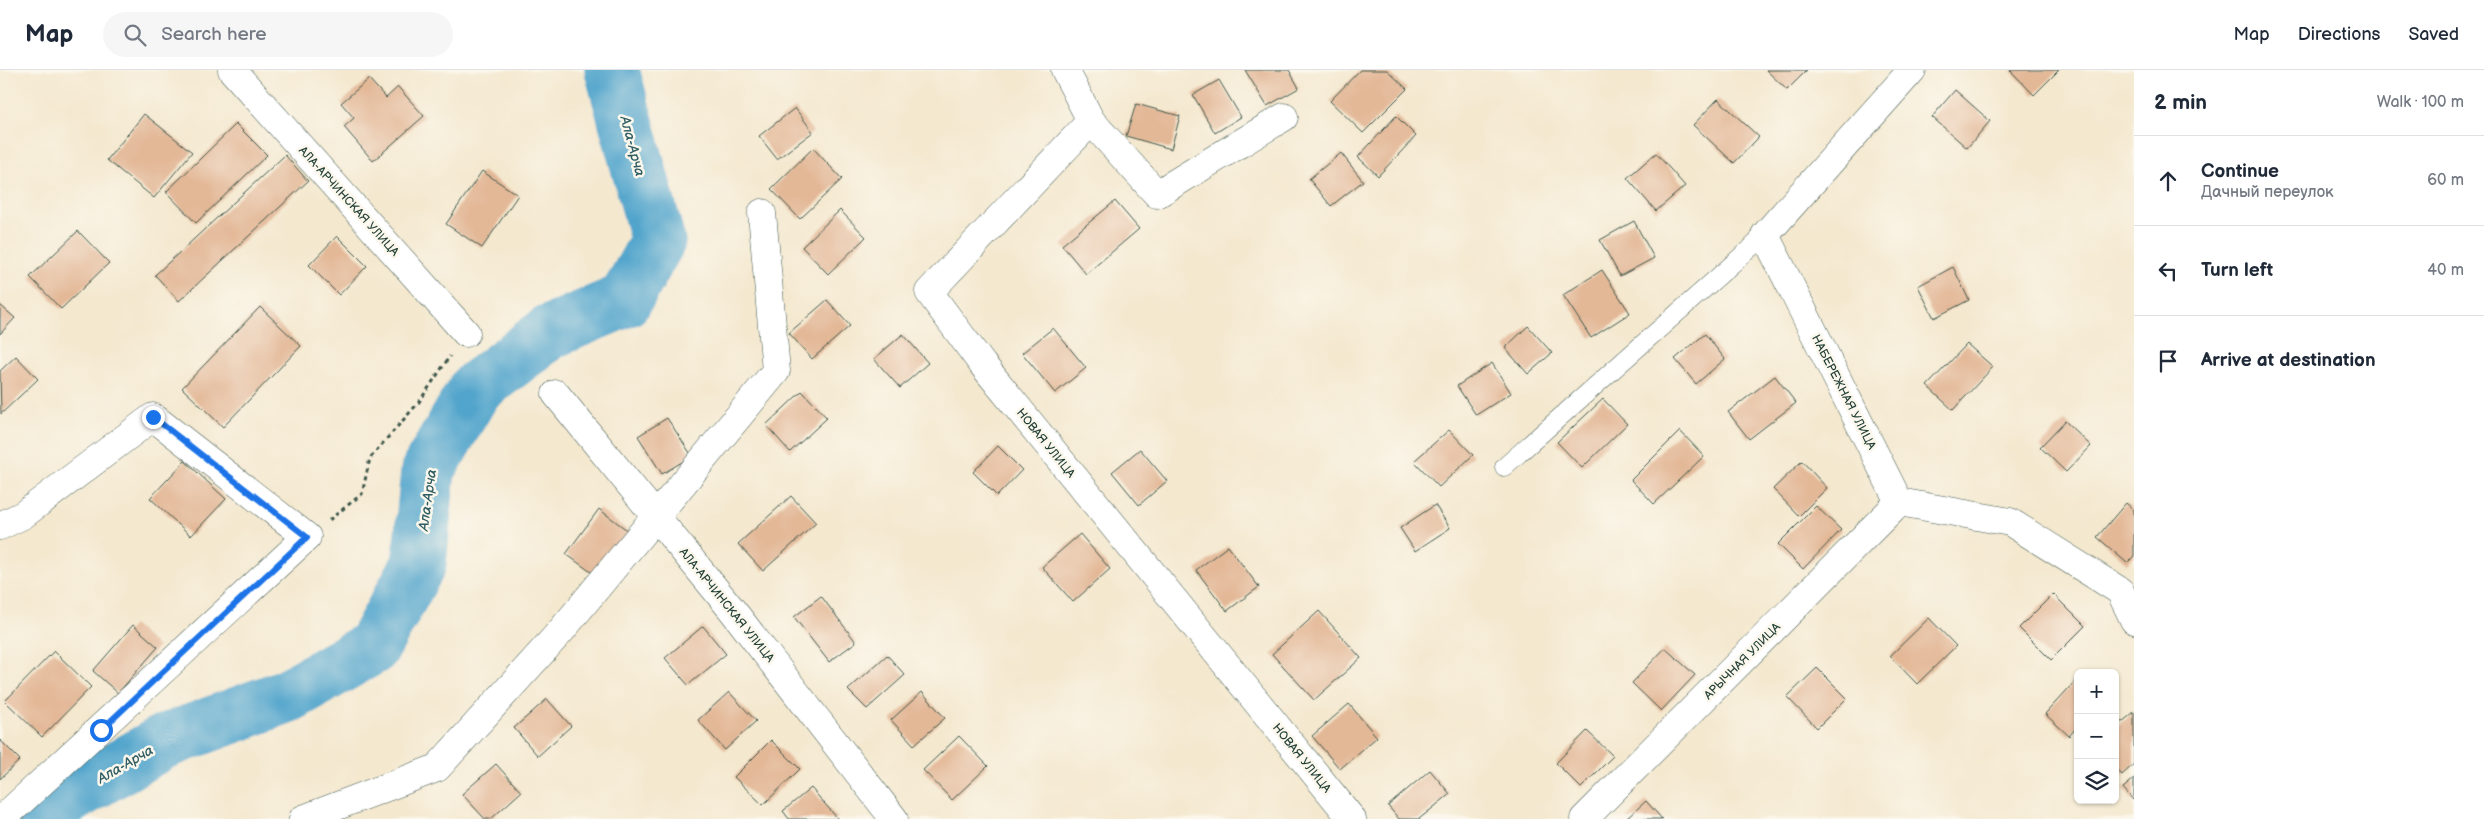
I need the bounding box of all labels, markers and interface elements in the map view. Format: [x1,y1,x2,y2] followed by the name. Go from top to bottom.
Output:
[103,12,453,57] search box
[25,20,73,49] text: Map
[121,21,149,49] icon: search
[161,23,267,46] text: Search here
[2234,24,2270,45] text: Map
[2298,24,2380,45] text: Directions
[2408,24,2459,45] text: Saved
[2154,90,2207,115] text: 2 min
[2377,93,2464,112] text: Walk · 100 m
[616,113,649,178] water label: Ала-Арча
[295,143,402,260] street label: АЛА-АРЧИНСКАЯ УЛИЦА
[2201,160,2279,183] text: Continue
[2154,167,2182,195] icon: ahead
[2427,171,2464,190] text: 60 m
[2201,183,2334,202] text: Дачный переулок
[2154,257,2182,285] icon: left
[2201,259,2273,282] text: Turn left
[2427,261,2464,280] text: 40 m
[1808,332,1879,453] street label: НАБЕРЕЖНАЯ УЛИЦА
[2154,347,2182,375] icon: arrive
[2201,349,2376,372] text: Arrive at destination
[142,406,165,429] route end
[1013,406,1079,482] street label: НОВАЯ УЛИЦА
[415,468,440,533] water label: Ала-Арча
[675,544,778,666] street label: АЛА-АРЧИНСКАЯ УЛИЦА
[1700,619,1784,704] street label: АРЫЧНАЯ УЛИЦА
[2074,669,2119,804] map controls
[2074,669,2119,714] button: +
[2074,714,2119,759] button: −
[90,719,113,742] route start
[1269,721,1335,797] street label: НОВАЯ УЛИЦА
[93,742,156,788] water label: Ала-Арча
[2074,759,2119,804] button: layers

